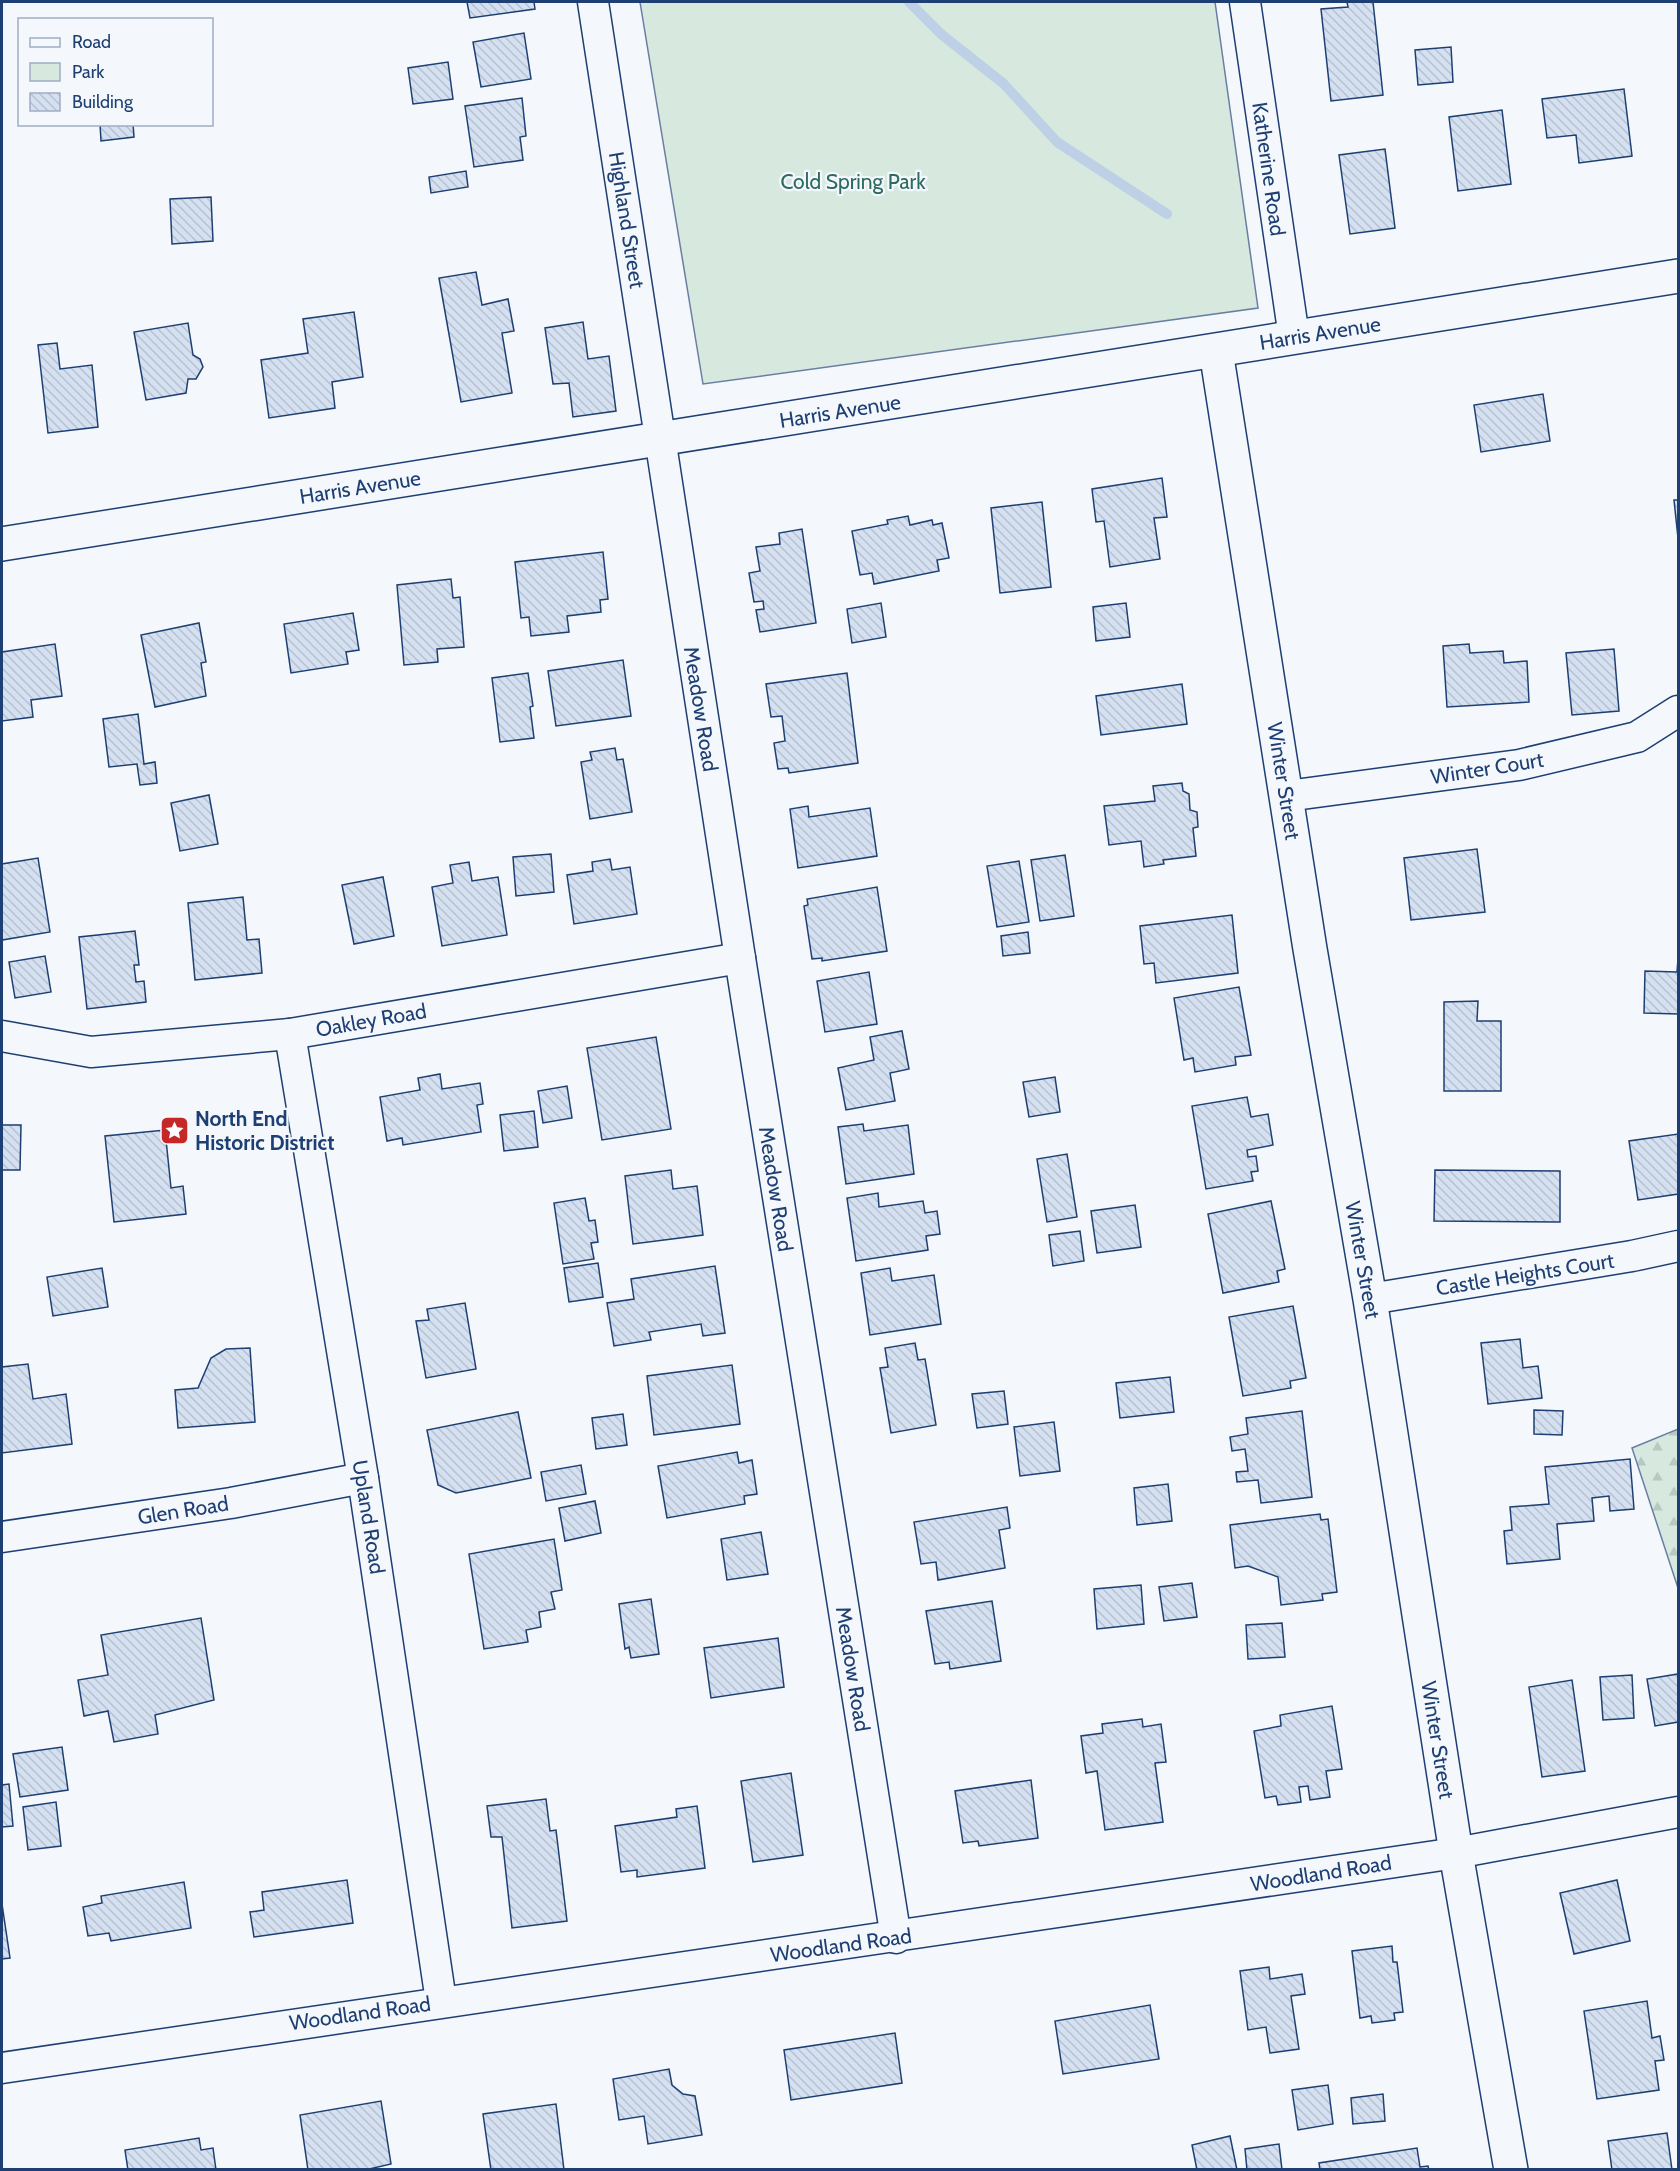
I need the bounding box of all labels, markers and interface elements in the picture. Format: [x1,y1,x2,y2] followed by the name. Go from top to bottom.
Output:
[18,18,213,126] legend
[72,31,111,53] text: Road
[72,61,105,83] text: Park
[72,91,134,113] text: Building
[1247,101,1291,237] street label: Katherine Road
[604,150,650,290] street label: Highland Street
[780,169,926,194] park label: Cold Spring Park
[1258,311,1383,355] street label: Harris Avenue
[778,389,903,433] street label: Harris Avenue
[298,465,423,509] street label: Harris Avenue
[679,645,723,773] street label: Meadow Road
[1262,720,1306,842] street label: Winter Street
[1429,747,1545,789] street label: Winter Court
[314,998,428,1042] street label: Oakley Road
[195,1106,334,1155] place label: North End Historic District
[158,1114,190,1146] place icon: North End Historic District
[754,1125,798,1253] street label: Meadow Road
[1340,1199,1386,1321] street label: Winter Street
[1434,1248,1616,1300] street label: Castle Heights Court
[348,1458,390,1576] street label: Upland Road
[136,1490,230,1530] street label: Glen Road
[831,1605,875,1733] street label: Meadow Road
[1416,1679,1460,1801] street label: Winter Street
[1249,1850,1393,1896] street label: Woodland Road
[769,1923,913,1967] street label: Woodland Road
[288,1991,432,2035] street label: Woodland Road

